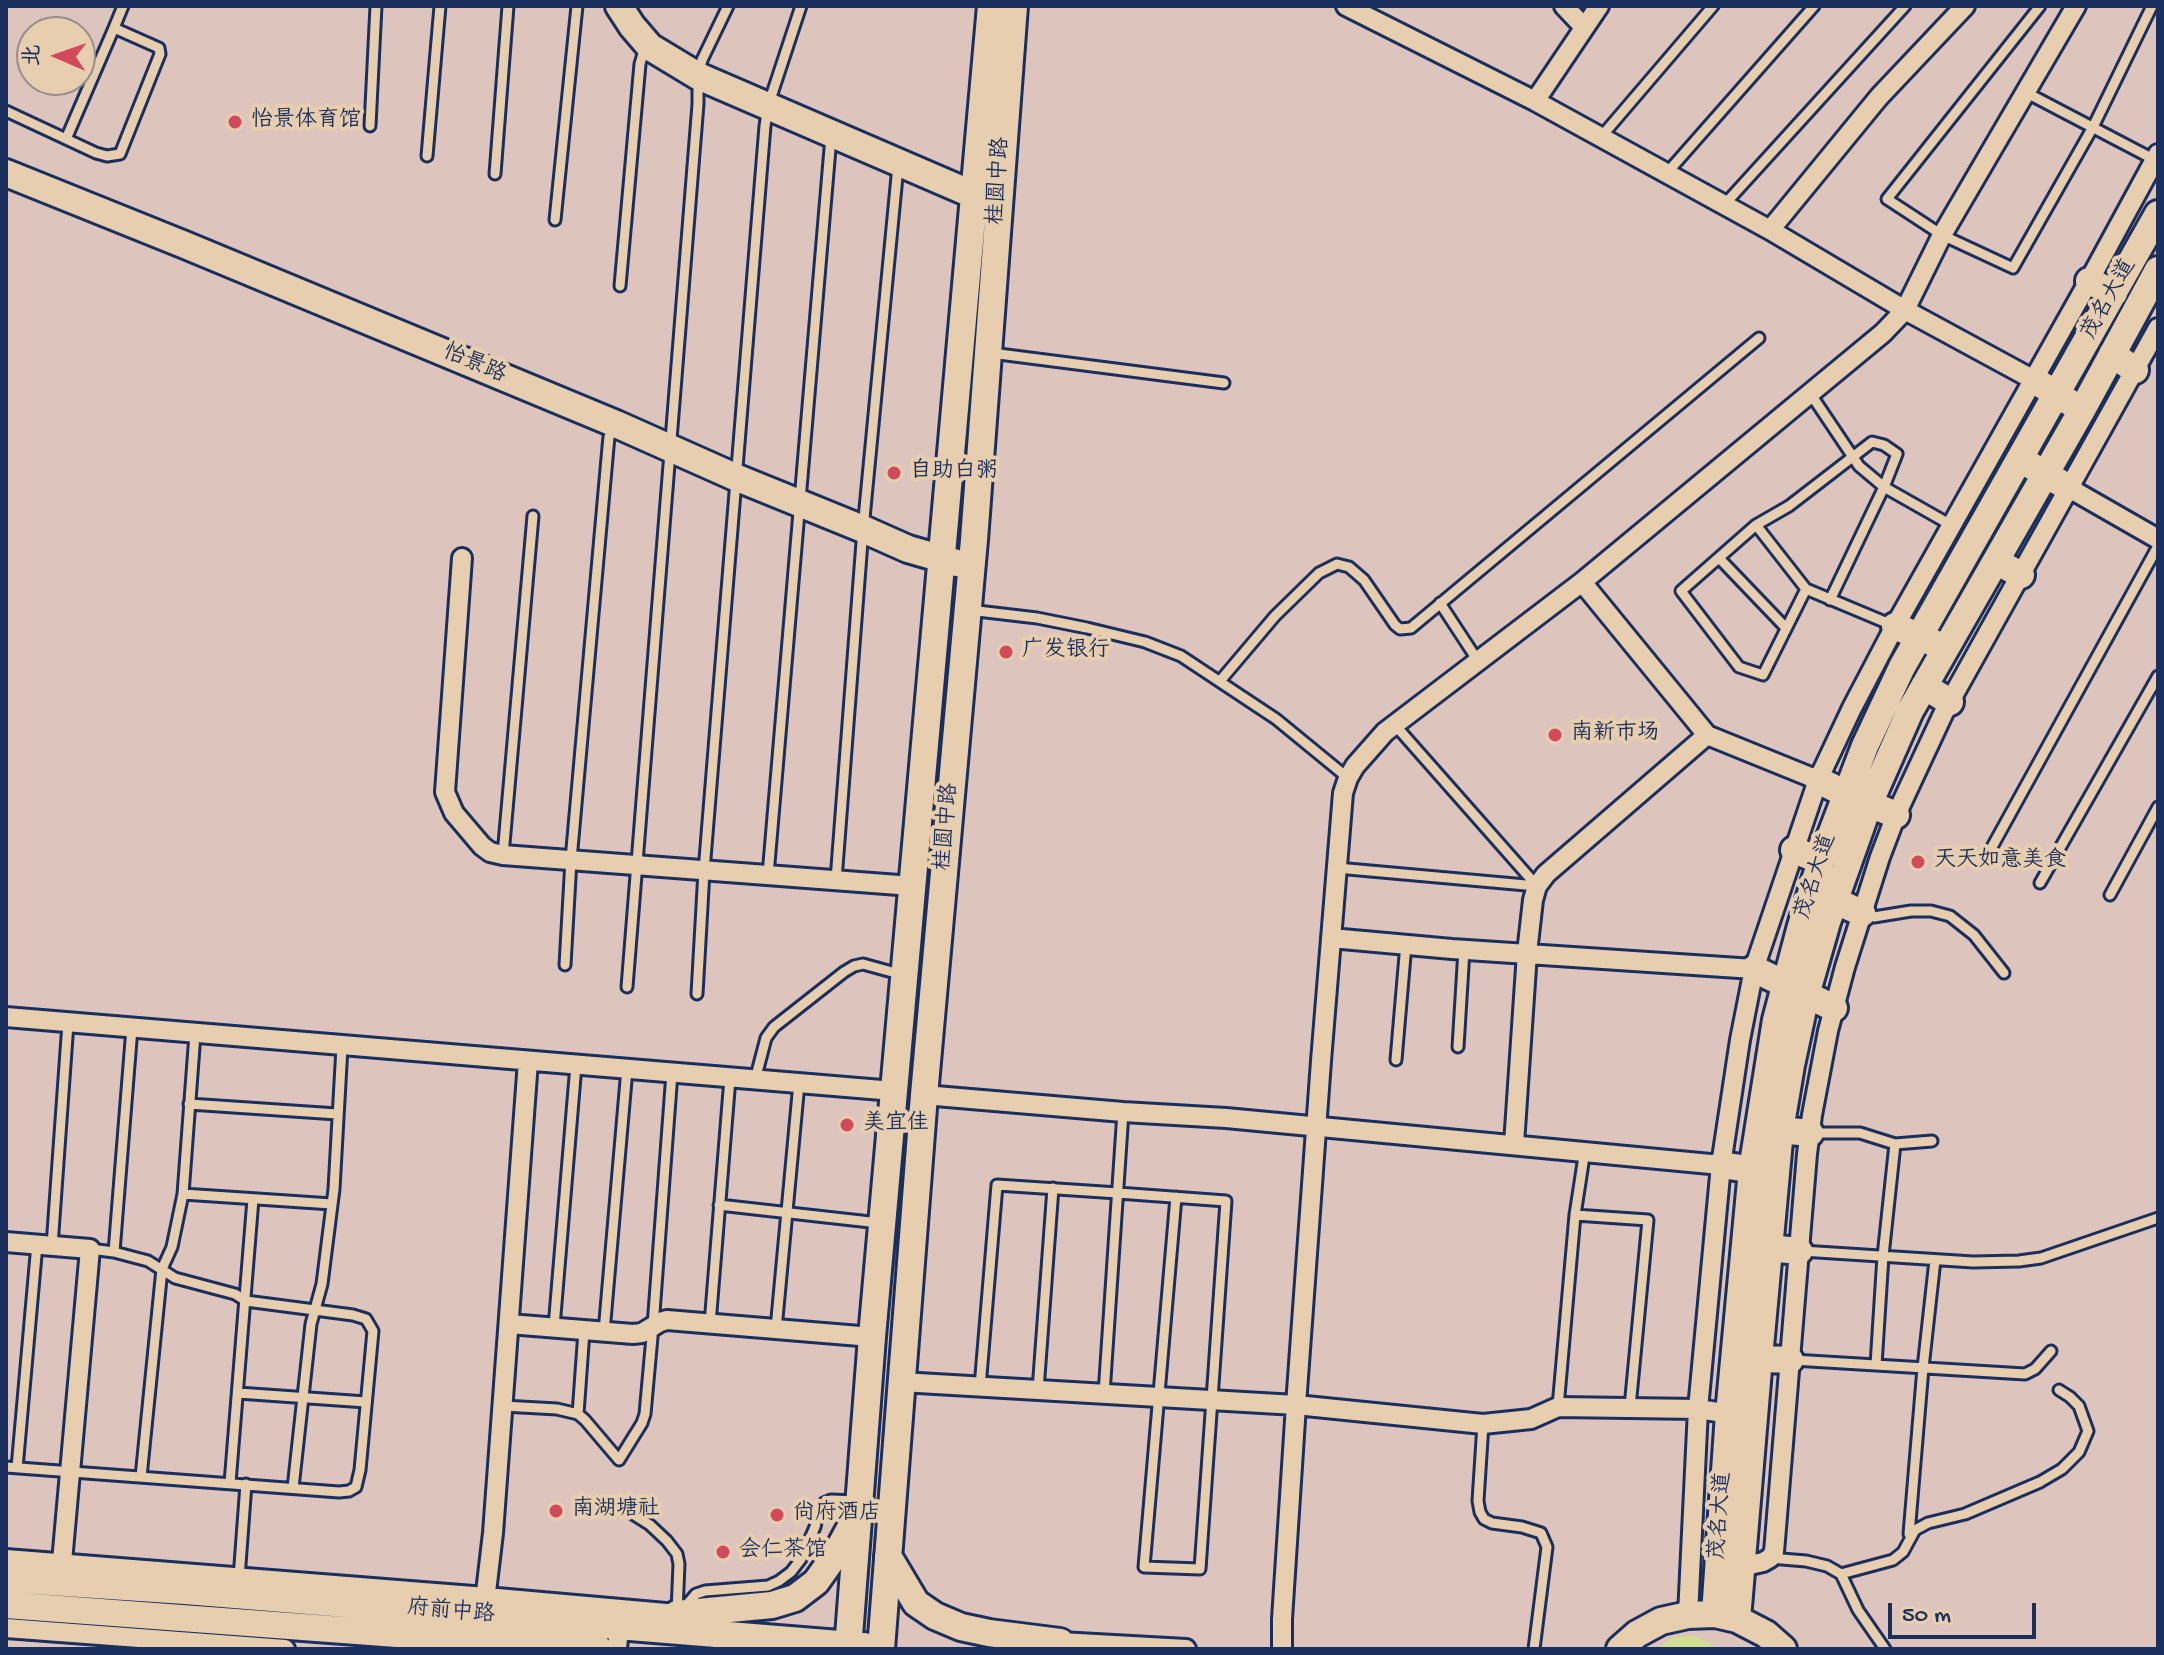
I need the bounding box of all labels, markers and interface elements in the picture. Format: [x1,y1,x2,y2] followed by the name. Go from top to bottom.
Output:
[16,16,96,96] north arrow
[21,44,47,67] text: 北
[251,109,361,135] place label: 怡景体育馆
[226,113,244,131] marker: 怡景体育馆
[984,136,1016,226] street label: 桂圆中路
[2077,255,2143,345] street label: 茂名大道
[438,340,510,390] street label: 怡景路
[910,460,998,486] place label: 自助白粥
[885,464,903,482] marker: 自助白粥
[1022,639,1110,665] place label: 广发银行
[997,643,1015,661] marker: 广发银行
[1571,722,1659,748] place label: 南新市场
[1546,726,1564,744] marker: 南新市场
[931,782,965,872] street label: 桂圆中路
[1791,831,1843,923] street label: 茂名大道
[1934,849,2066,875] place label: 天天如意美食
[1909,853,1927,871] marker: 天天如意美食
[863,1112,929,1138] place label: 美宜佳
[838,1116,856,1134] marker: 美宜佳
[1706,1471,1738,1561] street label: 茂名大道
[572,1498,660,1524] place label: 南湖塘社
[547,1502,565,1520] marker: 南湖塘社
[793,1502,881,1528] place label: 尚府酒店
[768,1506,786,1524] marker: 尚府酒店
[739,1539,827,1565] place label: 会仁茶馆
[714,1543,732,1561] marker: 会仁茶馆
[1892,1587,2040,1637] scale bar
[406,1596,496,1630] street label: 府前中路
[1902,1602,1951,1631] text: 50 m

